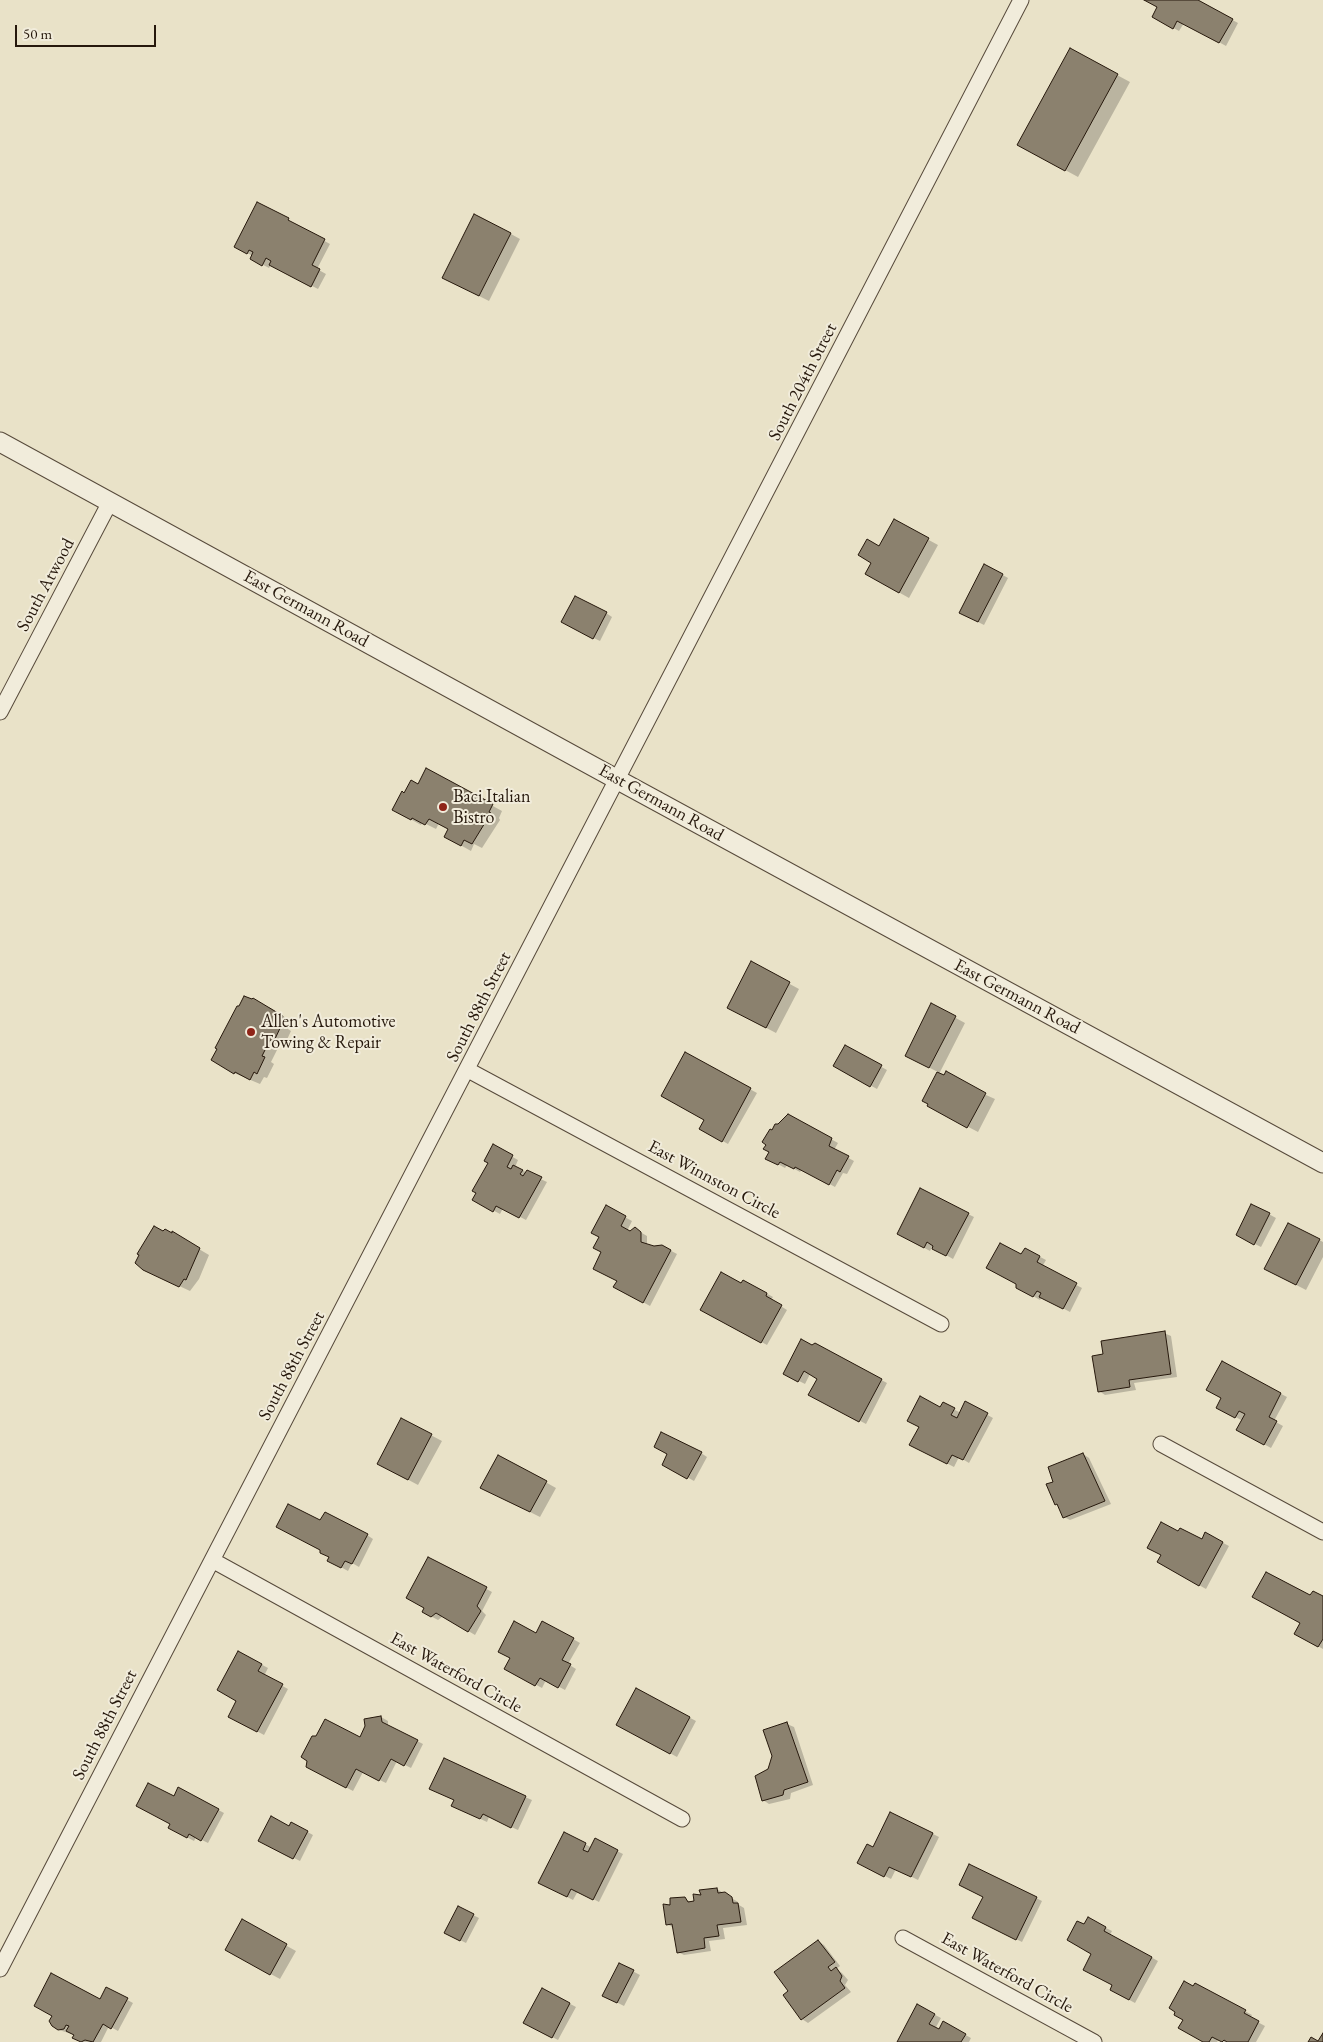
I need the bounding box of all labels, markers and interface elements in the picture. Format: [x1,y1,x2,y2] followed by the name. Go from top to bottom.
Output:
[18,15,159,47] scale bar
[23,24,52,43] text: 50 m
[764,320,842,444] street label: South 204th Street
[12,535,80,635] street label: South Atwood
[240,566,372,652] street label: East Germann Road
[595,760,727,846] street label: East Germann Road
[453,786,530,829] place label: Baci Italian Bistro
[437,801,449,813] marker: Baci Italian Bistro
[442,948,516,1066] street label: South 88th Street
[950,955,1084,1039] street label: East Germann Road
[261,1011,396,1054] place label: Allen's Automotive Towing & Repair
[245,1026,257,1038] marker: Allen's Automotive Towing & Repair
[644,1136,784,1224] street label: East Winnston Circle
[254,1308,330,1424] street label: South 88th Street
[386,1628,526,1718] street label: East Waterford Circle
[68,1666,142,1784] street label: South 88th Street
[937,1928,1077,2018] street label: East Waterford Circle

